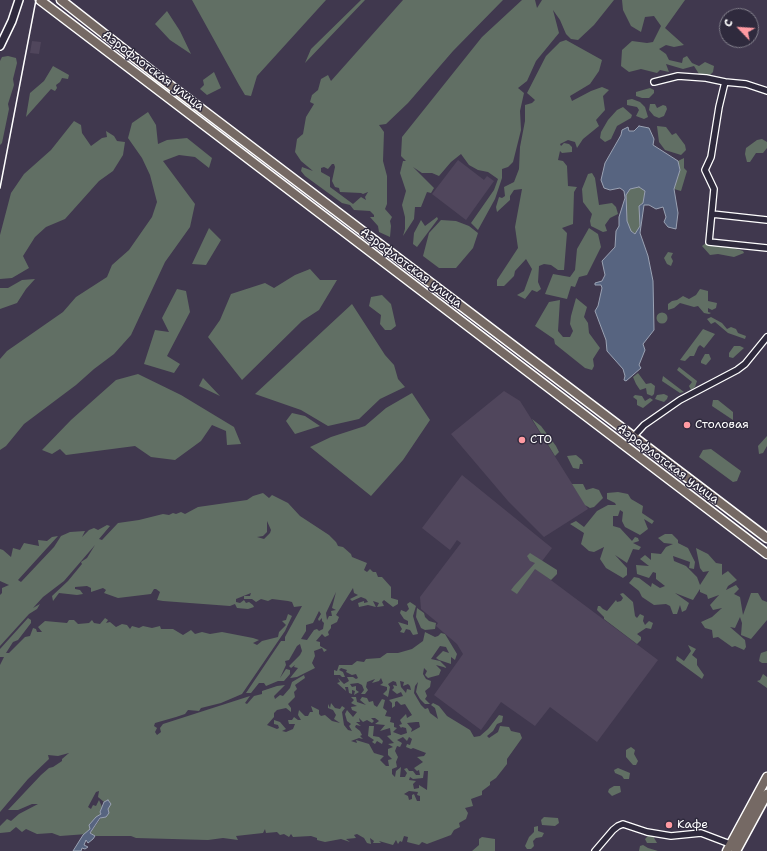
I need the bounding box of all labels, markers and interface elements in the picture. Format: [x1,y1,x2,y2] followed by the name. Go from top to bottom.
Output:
[719,8,759,48] north arrow
[720,17,737,29] text: С
[99,28,207,114] street label: Аэрофлотская улица
[357,225,465,311] street label: Аэрофлотская улица
[695,418,749,432] place label: Столовая
[682,420,692,430] marker: Столовая
[614,421,722,507] street label: Аэрофлотская улица
[530,433,552,447] place label: СТО
[517,435,527,445] marker: СТО
[677,818,708,832] place label: Кафе
[664,820,674,830] marker: Кафе

